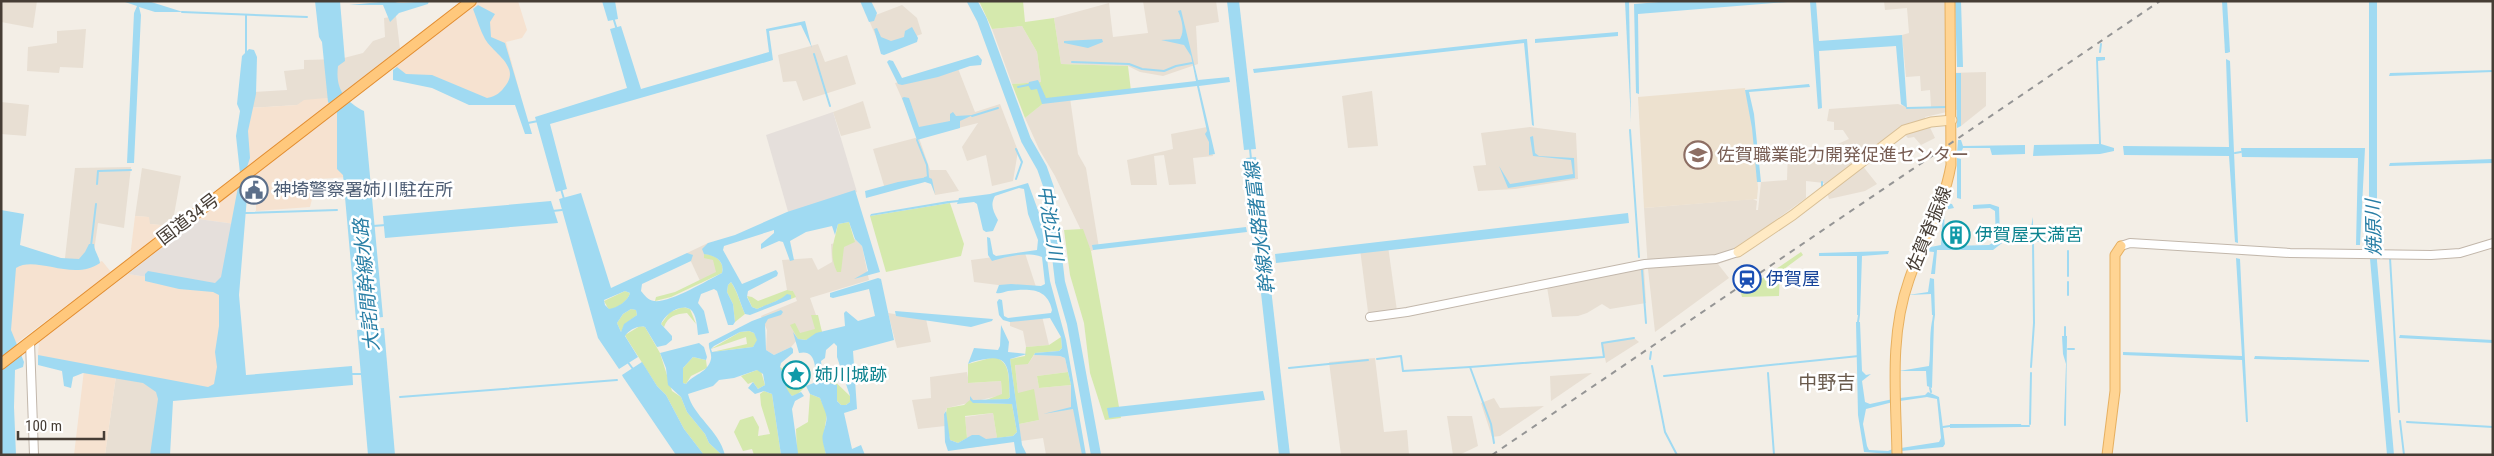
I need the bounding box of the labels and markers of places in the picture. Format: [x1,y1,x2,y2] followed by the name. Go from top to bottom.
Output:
[1683,140,1713,170] school or university icon: 佐賀職業能力開発促進センター
[1717,144,1969,165] place label: 佐賀職業能力開発促進センター
[239,175,269,205] public building icon: 神埼警察署姉川駐在所
[273,179,453,200] place label: 神埼警察署姉川駐在所
[1941,220,1971,250] building icon: 伊賀屋天満宮
[1975,224,2083,245] place label: 伊賀屋天満宮
[1732,264,1762,294] station icon: 伊賀屋
[1766,268,1820,289] place label: 伊賀屋
[781,360,811,390] place icon: 姉川城跡
[815,364,887,385] place label: 姉川城跡

